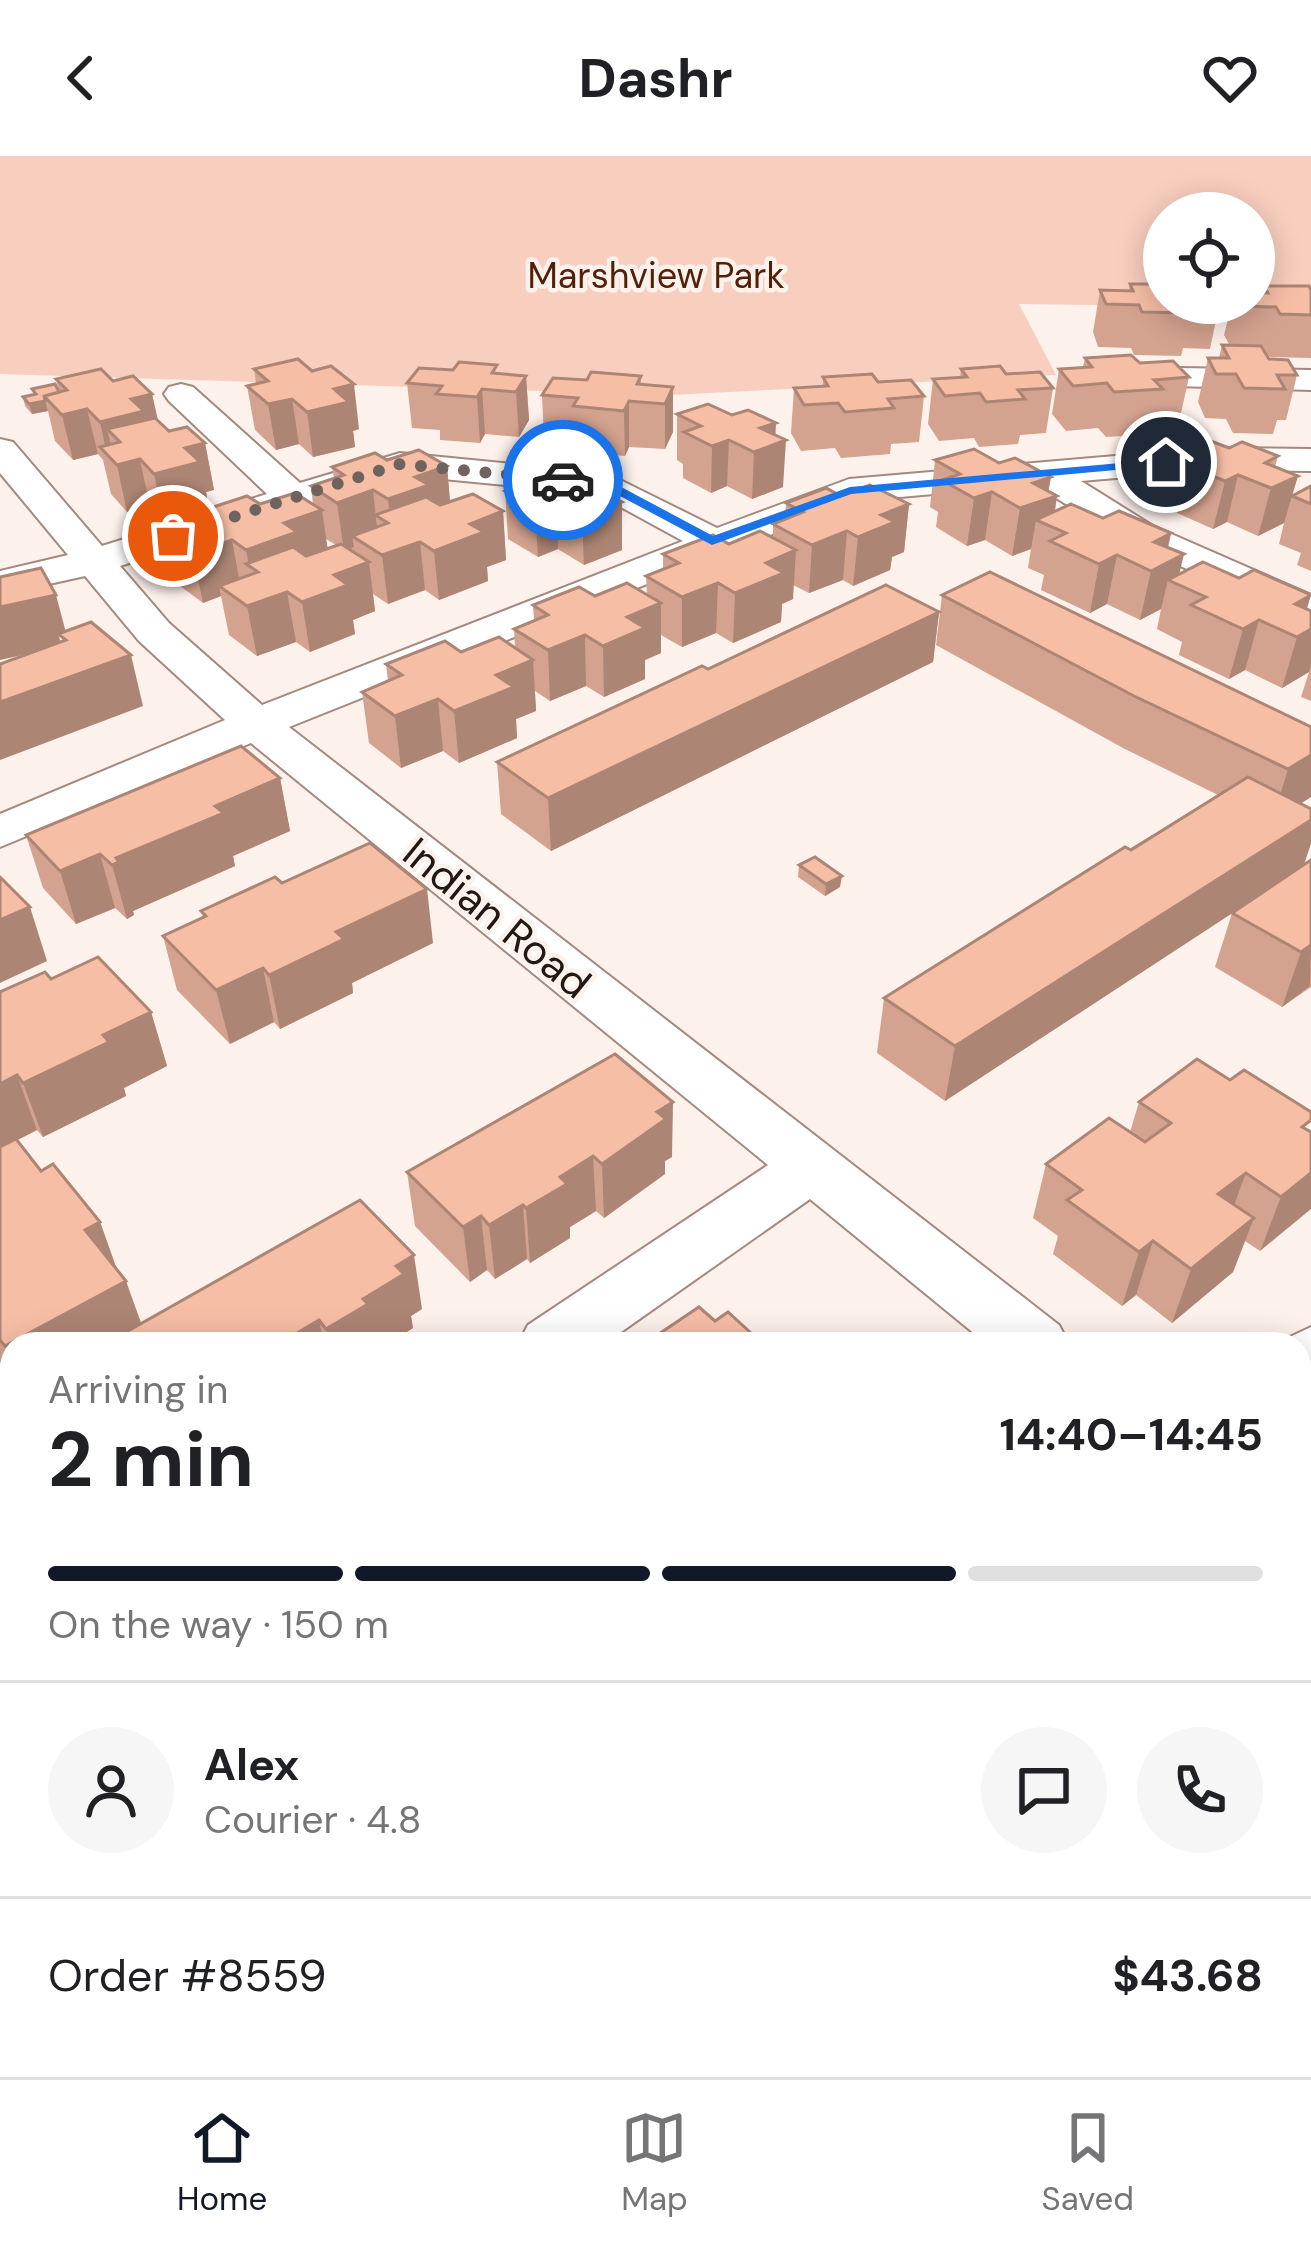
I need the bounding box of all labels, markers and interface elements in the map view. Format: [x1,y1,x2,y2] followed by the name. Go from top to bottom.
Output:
[578,43,733,114] text: Dashr
[48,45,114,111] icon: back
[1197,45,1263,111] icon: heart
[1143,192,1275,324] map controls
[1143,192,1275,324] button: locate
[527,252,785,299] park label: Marshview Park
[1115,411,1217,513] pin
[503,420,623,540] courier
[1133,429,1199,495] icon: home
[530,447,596,513] icon: car
[122,485,224,587] pin
[140,503,206,569] icon: bag
[392,825,602,1011] street label: Indian Road
[48,1364,228,1415] text: Arriving in
[999,1405,1263,1464] text: 14:40–14:45
[48,1409,254,1510] text: 2 min
[48,1599,389,1650] text: On the way · 150 m
[48,1727,174,1853] button: person
[981,1727,1107,1853] button: chat
[1137,1727,1263,1853] button: phone
[204,1735,299,1794] text: Alex
[204,1794,421,1845] text: Courier · 4.8
[48,1946,326,2005] text: Order #8559
[1112,1946,1263,2005] text: $43.68
[177,2105,267,2220] tab: Home
[621,2105,688,2220] tab: Map
[1042,2105,1134,2220] tab: Saved

